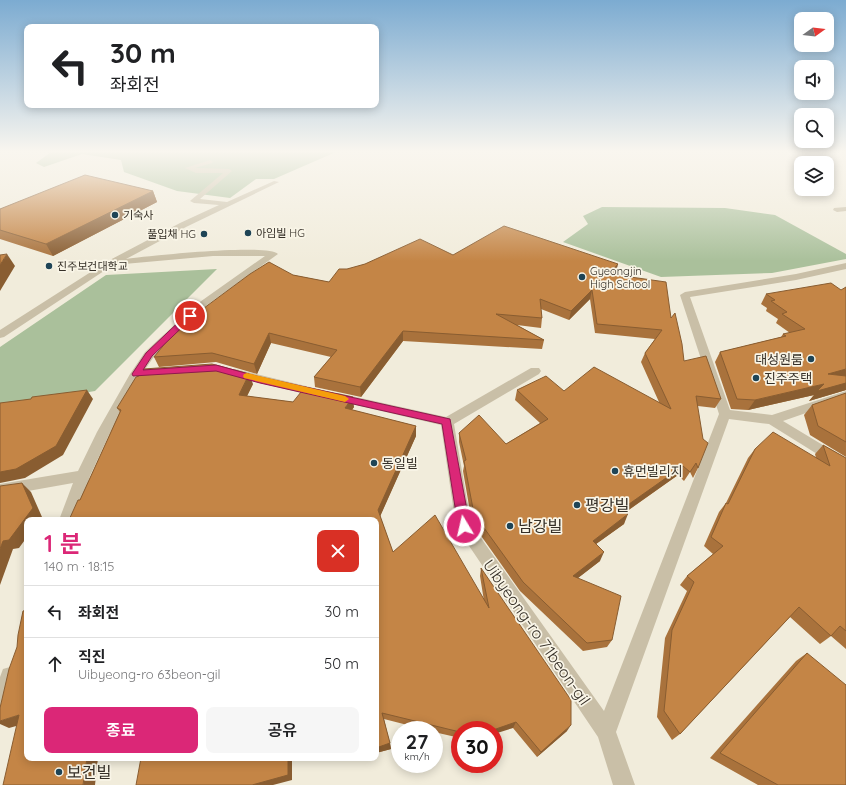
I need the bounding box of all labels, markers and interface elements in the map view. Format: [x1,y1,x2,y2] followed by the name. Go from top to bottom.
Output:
[794,12,834,52] north arrow
[794,12,834,196] map controls
[110,35,176,70] text: 30 m
[44,40,96,92] icon: left
[794,60,834,100] button: sound
[110,73,160,96] text: 좌회전
[794,108,834,148] button: search
[794,156,834,196] button: layers
[123,208,153,222] place label: 기숙사
[110,210,120,220] marker: 기숙사
[256,226,305,240] place label: 아임빌 HG
[147,227,196,241] place label: 풀입채 HG
[243,228,253,238] marker: 아임빌 HG
[199,229,209,239] marker: 풀입채 HG
[57,259,128,273] place label: 진주보건대학교
[44,261,54,271] marker: 진주보건대학교
[590,264,650,291] place label: Gyeongjin High School
[577,272,587,282] marker: Gyeongjin High School
[173,299,207,333] pin
[179,305,201,327] icon: arrive
[755,351,803,367] place label: 대성원룸
[806,354,816,364] marker: 대성원룸
[764,370,812,386] place label: 진주주택
[751,373,761,383] marker: 진주주택
[382,455,418,471] place label: 동일빌
[369,458,379,468] marker: 동일빌
[623,463,683,479] place label: 휴먼빌리지
[610,466,620,476] marker: 휴먼빌리지
[585,495,629,515] place label: 평강빌
[572,500,582,510] marker: 평강빌
[443,505,485,547] position arrow
[518,516,562,536] place label: 남강빌
[505,521,515,531] marker: 남강빌
[44,528,82,558] text: 1 분
[317,530,359,572] button: close
[479,555,595,709] street label: Uibyeong-ro 71beon-gil
[44,558,114,574] text: 140 m · 18:15
[44,601,66,623] icon: left
[324,602,359,621] text: 30 m
[78,603,119,622] text: 좌회전
[78,647,106,666] text: 직진
[44,653,66,675] icon: ahead
[324,654,359,673] text: 50 m
[78,666,221,682] text: Uibyeong-ro 63beon-gil
[44,707,198,753] button: 종료
[206,707,359,753] button: 공유
[451,721,503,773] speed limit sign: 30
[406,729,428,754] text: 27
[404,750,430,763] text: km/h
[67,762,111,782] place label: 보건빌
[54,767,64,777] marker: 보건빌

